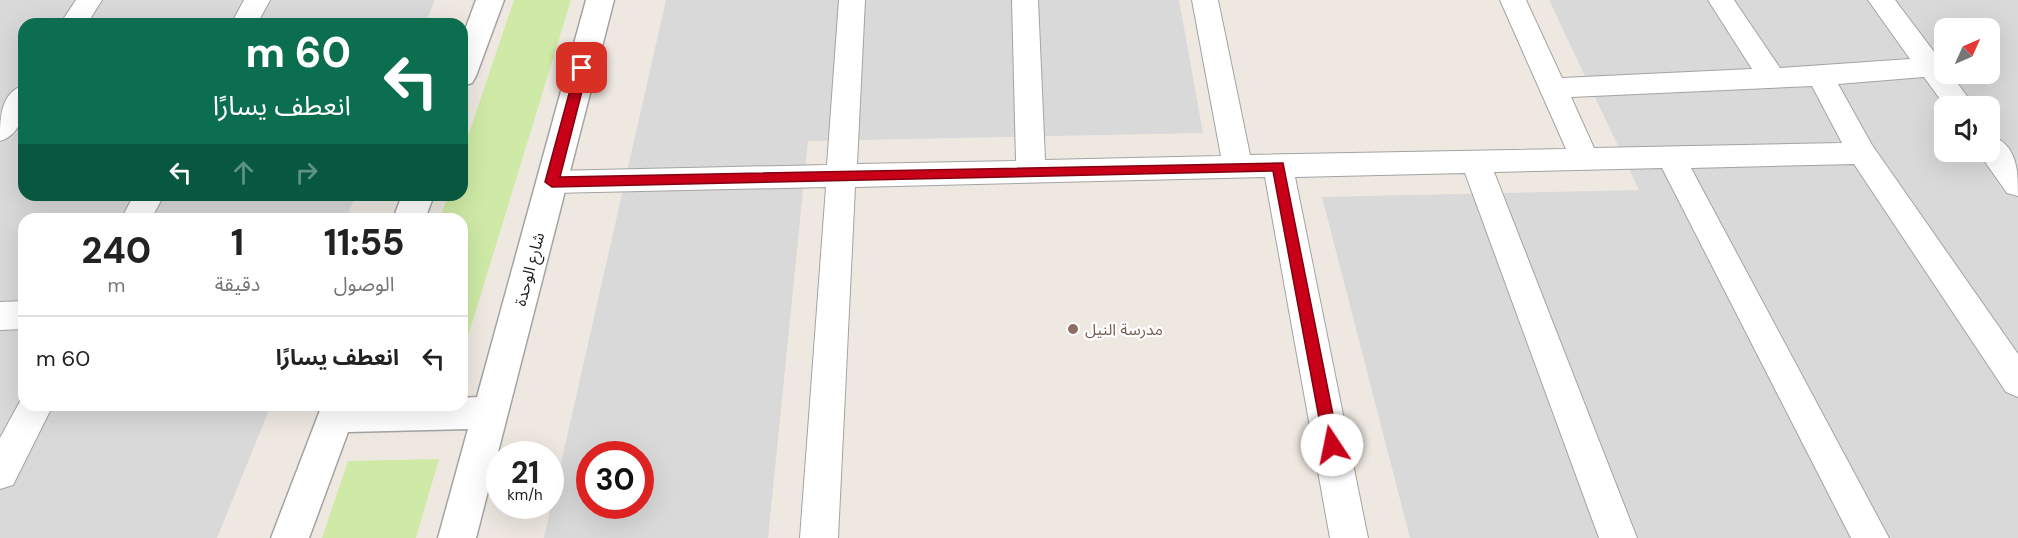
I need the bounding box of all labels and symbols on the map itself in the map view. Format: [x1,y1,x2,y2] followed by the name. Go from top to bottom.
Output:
[1934,18,2000,84] north arrow
[556,42,607,93] pin
[510,230,551,309] street label: شارع الوحدة
[1085,319,1163,340] place label: مدرسة النيل
[1066,322,1080,336] marker: مدرسة النيل
[1300,413,1364,477] position arrow
[576,441,654,519] speed limit sign: 30

